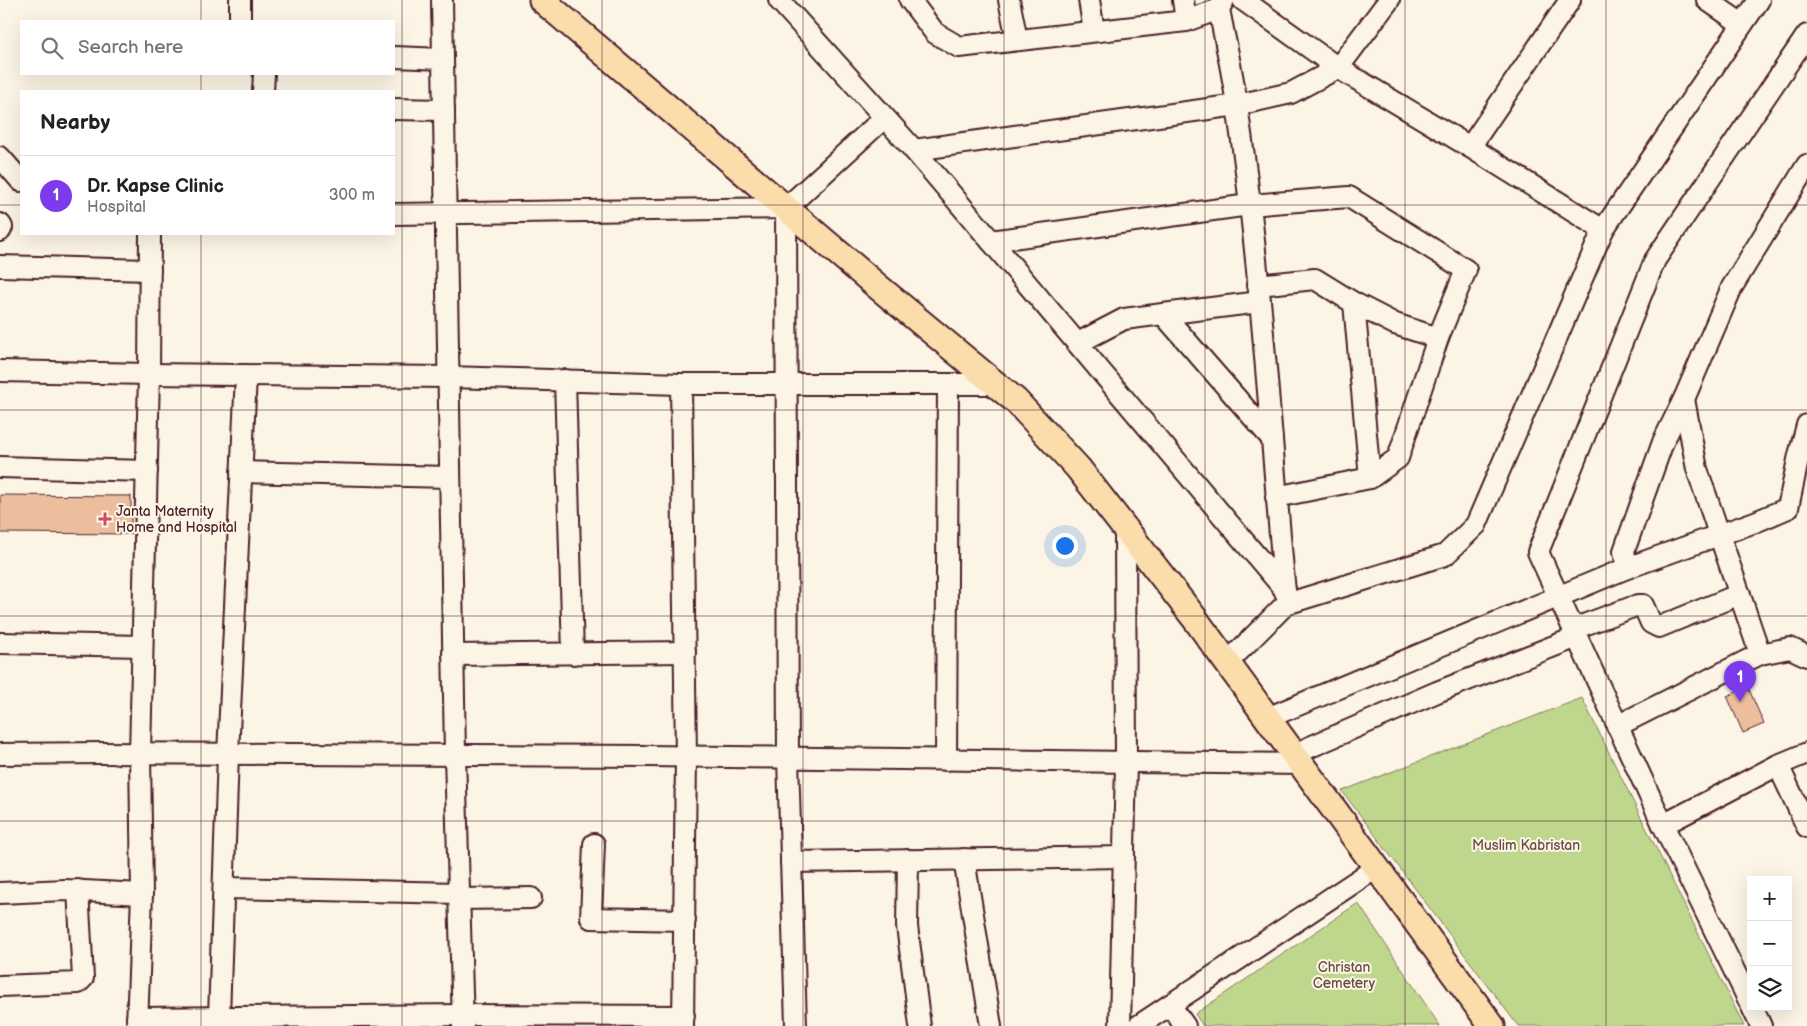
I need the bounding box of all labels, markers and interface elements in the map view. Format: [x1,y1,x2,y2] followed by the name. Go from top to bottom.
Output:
[20,20,395,75] search box
[38,34,66,62] icon: search
[78,36,183,59] text: Search here
[40,110,110,135] text: Nearby
[87,175,224,198] text: Dr. Kapse Clinic
[53,186,59,205] text: 1
[329,186,375,205] text: 300 m
[87,198,146,217] text: Hospital
[116,503,237,536] place label: Janta Maternity Home and Hospital
[98,512,112,526] marker: Janta Maternity Home and Hospital
[1052,533,1078,559] your location
[1724,661,1756,702] pin: 1
[1472,837,1580,854] park label: Muslim Kabristan
[1747,876,1792,1011] map controls
[1747,876,1792,921] button: +
[1747,921,1792,966] button: −
[1313,959,1376,992] park label: Christan Cemetery
[1747,966,1792,1011] button: layers

